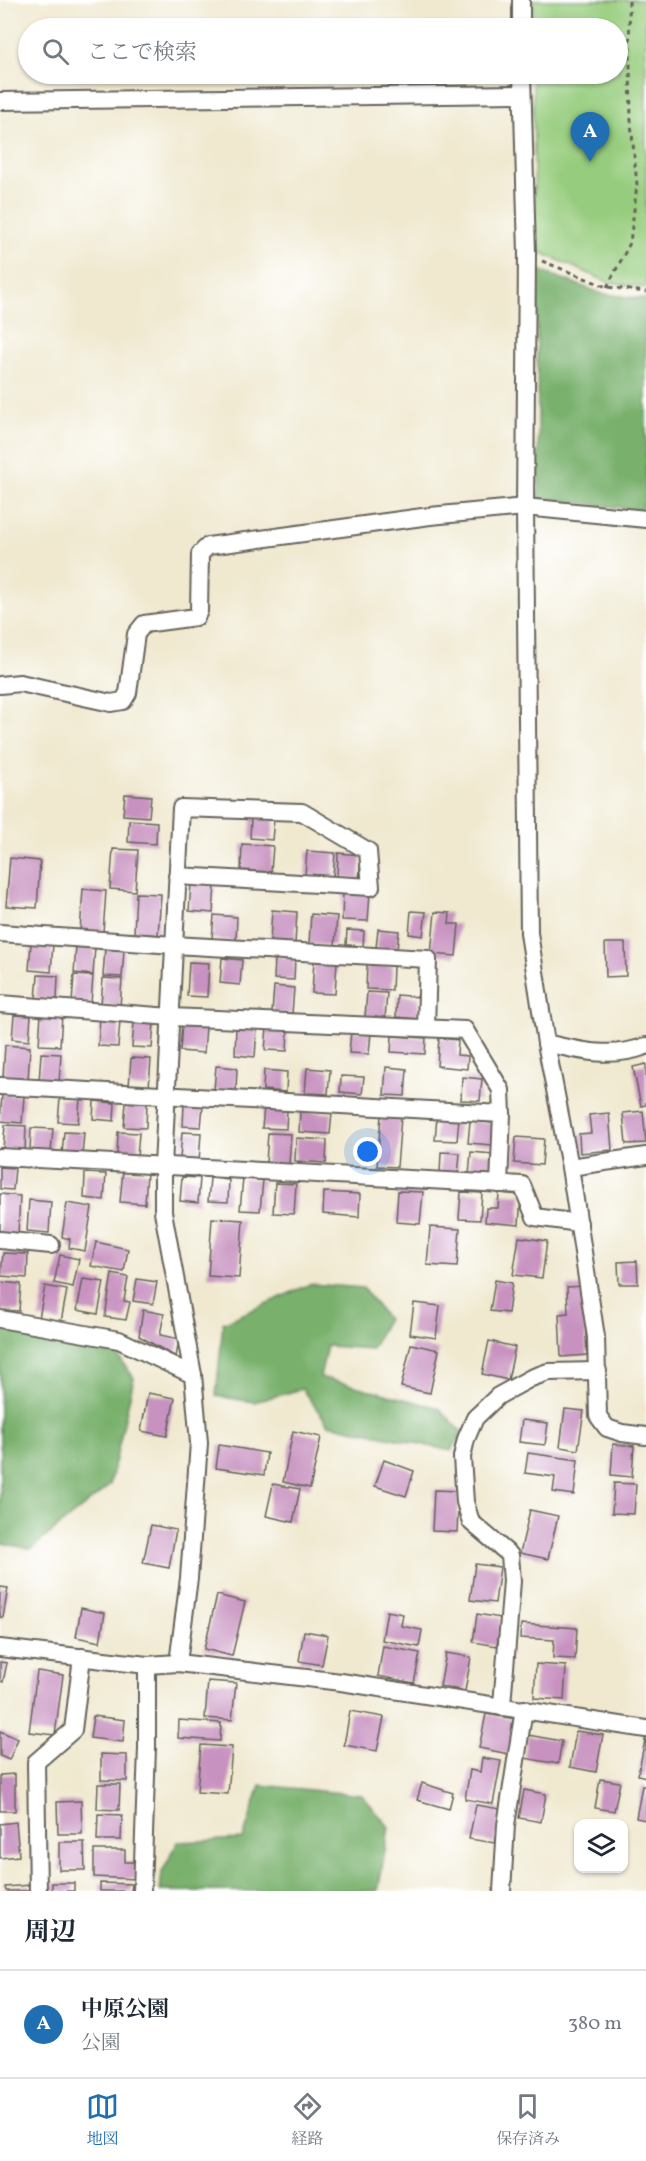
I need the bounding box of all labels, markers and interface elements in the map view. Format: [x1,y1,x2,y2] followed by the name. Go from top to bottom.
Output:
[18,18,628,84] search box
[39,35,72,68] icon: search
[87,38,197,69] text: ここで検索
[570,112,610,162] pin: A
[353,1137,382,1166] your location
[574,1819,628,1873] map controls
[574,1819,628,1873] button: layers
[24,1915,76,1951] text: 周辺
[81,1995,169,2026] text: 中原公園
[36,2010,51,2038] text: A
[568,2010,622,2038] text: 380 m
[81,2030,121,2058] text: 公園
[86,2090,119,2151] tab: 地図
[291,2090,324,2151] tab: 経路
[496,2090,560,2151] tab: 保存済み

